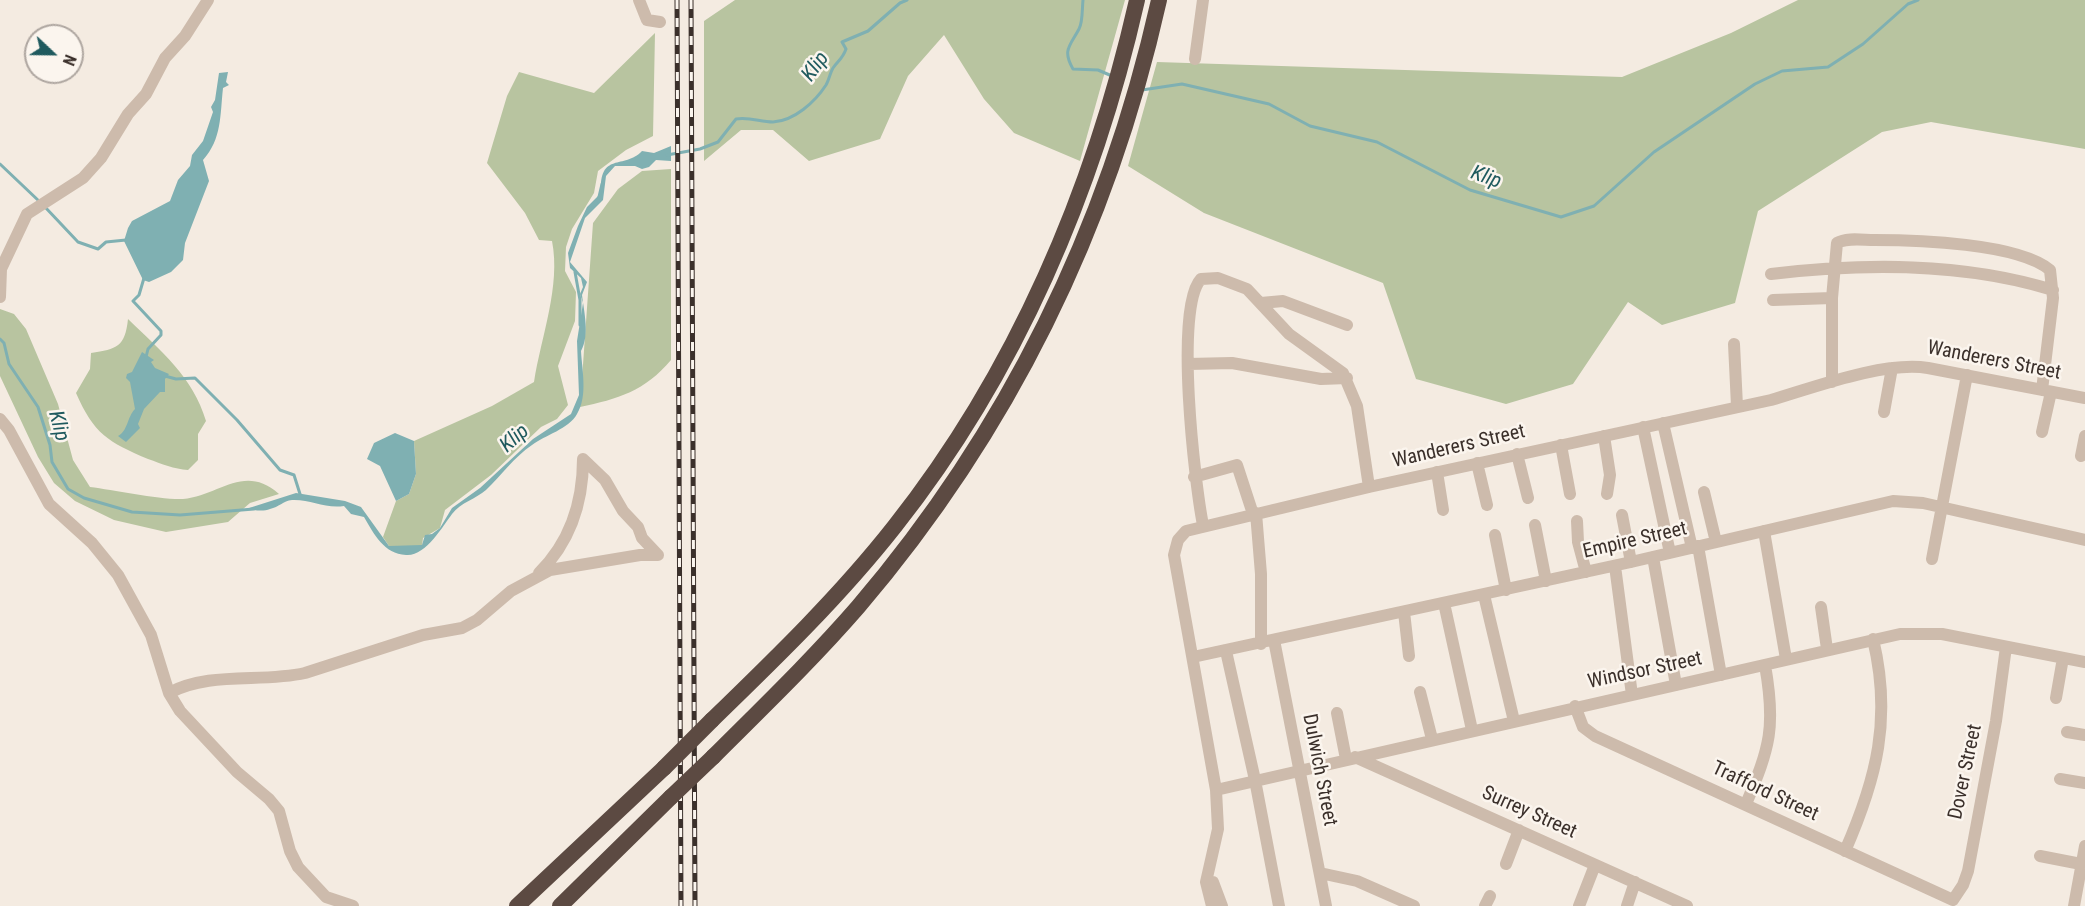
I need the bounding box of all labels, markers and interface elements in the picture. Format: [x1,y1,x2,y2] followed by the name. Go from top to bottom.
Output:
[24,24,84,84] north arrow
[797,47,835,87] water label: Klip
[59,52,80,68] text: N
[1467,161,1505,195] water label: Klip
[1925,336,2063,386] street label: Wanderers Street
[42,408,74,444] water label: Klip
[495,419,535,459] water label: Klip
[1390,420,1528,474] street label: Wanderers Street
[1581,517,1689,565] street label: Empire Street
[1586,647,1704,695] street label: Windsor Street
[1296,712,1342,828] street label: Dulwich Street
[1944,722,1988,822] street label: Dover Street
[1708,757,1822,827] street label: Trafford Street
[1478,781,1580,845] street label: Surrey Street

